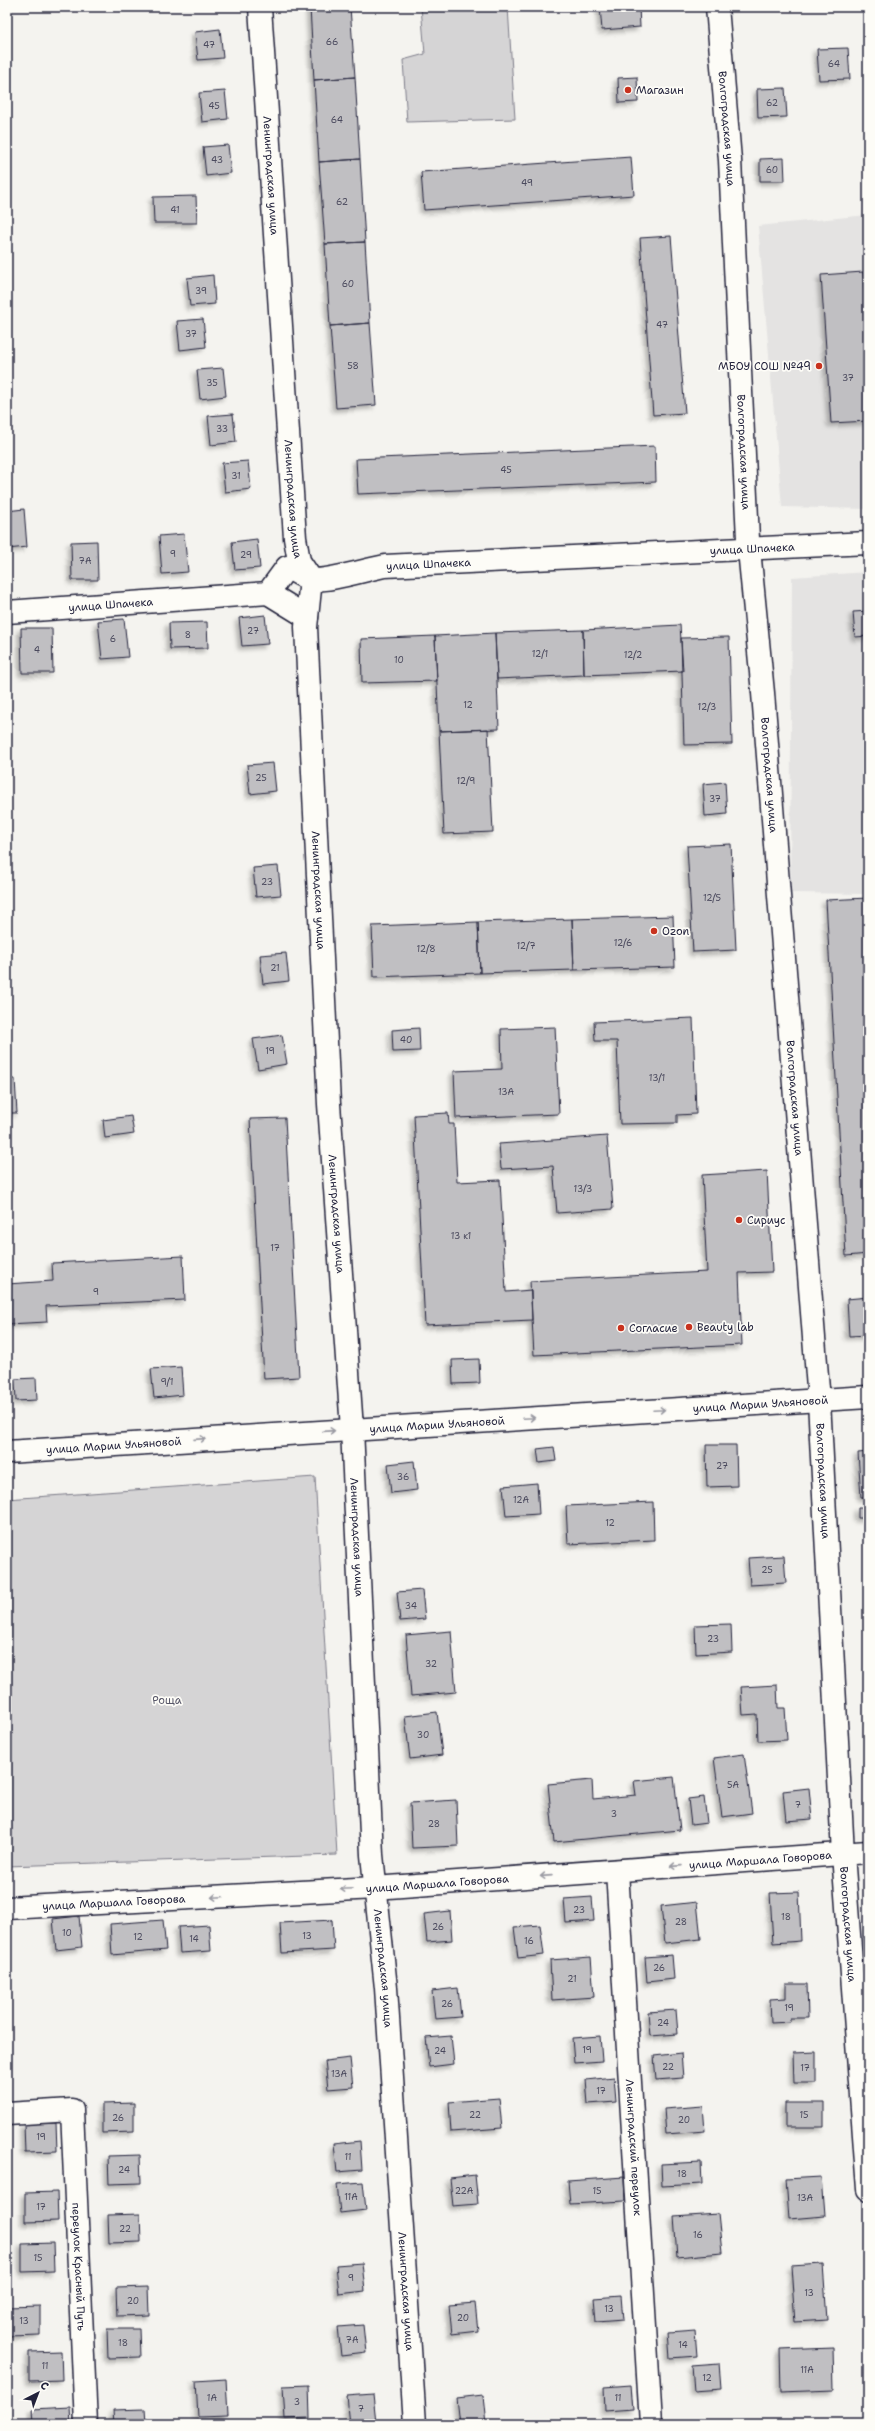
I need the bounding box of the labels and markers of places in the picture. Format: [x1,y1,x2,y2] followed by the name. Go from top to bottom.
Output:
[636,83,684,98] place label: Магазин
[623,85,633,95] marker: Магазин
[718,359,811,374] place label: МБОУ СОШ №49
[814,361,824,371] marker: МБОУ СОШ №49
[662,924,690,939] place label: Ozon
[649,926,659,936] marker: Ozon
[747,1213,786,1228] place label: Сириус
[734,1215,744,1225] marker: Сириус
[697,1320,754,1335] place label: Beauty lab
[629,1321,678,1336] place label: Согласие
[684,1322,694,1332] marker: Beauty lab
[616,1323,626,1333] marker: Согласие

